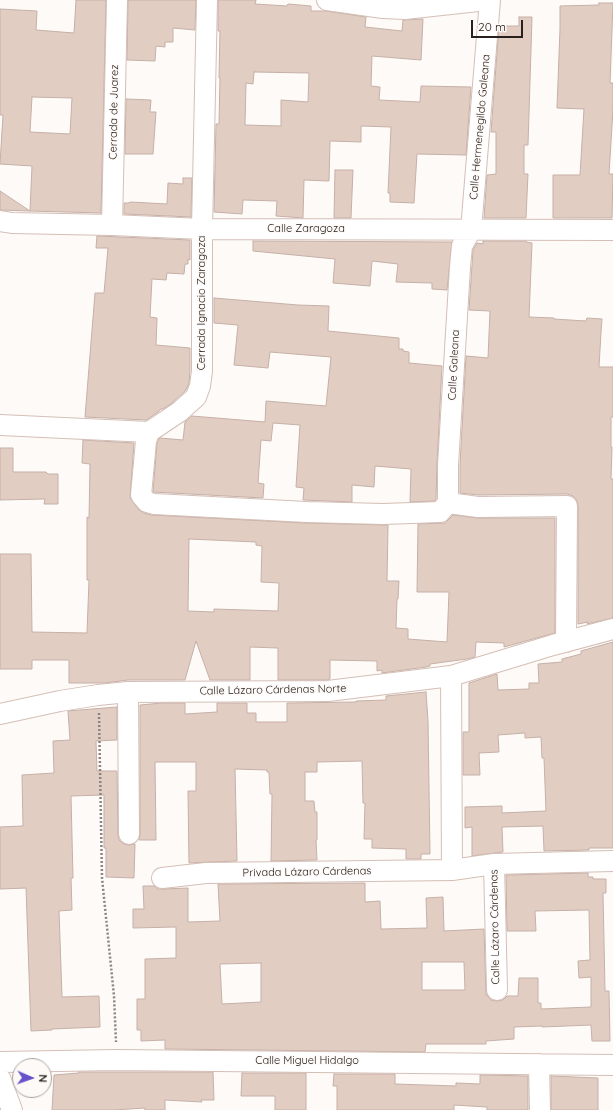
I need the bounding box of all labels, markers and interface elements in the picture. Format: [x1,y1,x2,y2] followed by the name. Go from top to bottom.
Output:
[473,12,525,38] scale bar
[478,19,506,34] text: 20 m
[467,54,493,200] street label: Calle Hermenegildo Galeana
[107,64,121,160] street label: Cerrada de Juarez
[267,222,345,236] street label: Calle Zaragoza
[195,236,209,370] street label: Cerrada Ignacio Zaragoza
[446,329,462,401] street label: Calle Galeana
[199,682,347,698] street label: Calle Lázaro Cárdenas Norte
[242,864,372,880] street label: Privada Lázaro Cárdenas
[487,869,503,985] street label: Calle Lázaro Cárdenas
[255,1054,359,1068] street label: Calle Miguel Hidalgo
[12,1058,52,1098] north arrow
[36,1074,50,1083] text: N

